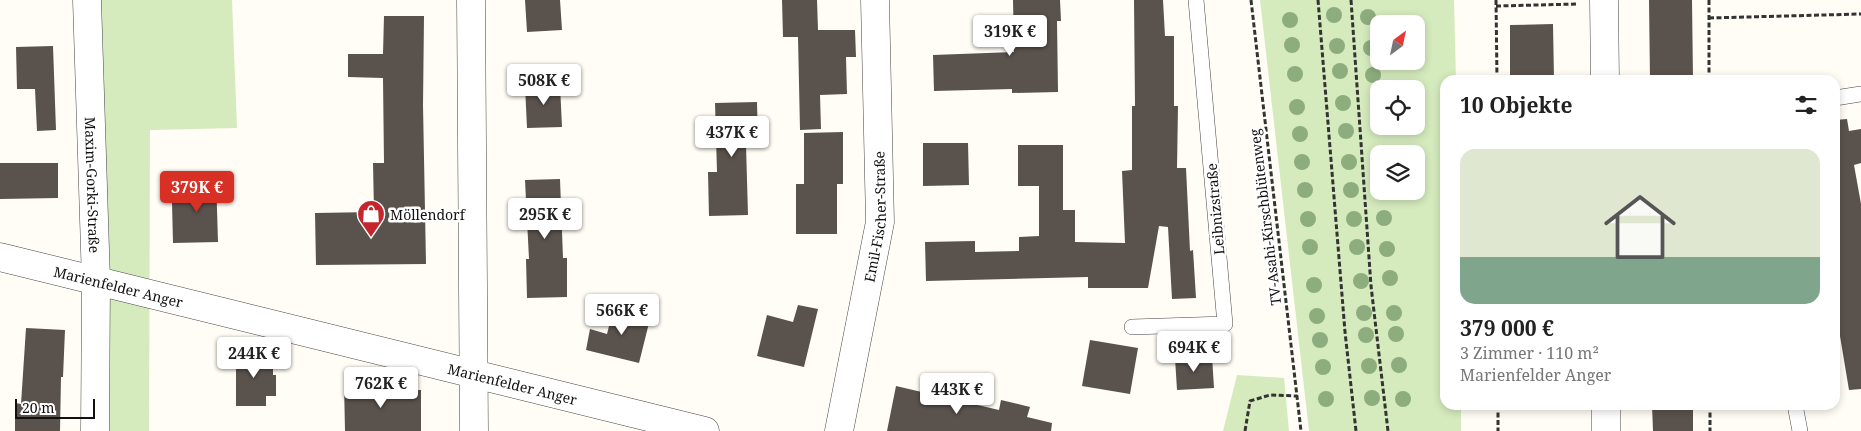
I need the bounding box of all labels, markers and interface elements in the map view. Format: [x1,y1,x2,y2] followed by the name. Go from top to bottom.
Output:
[969,15,1051,57] pin: 319K €
[1370,15,1425,70] north arrow
[1370,15,1425,200] map controls
[984,20,1036,42] text: 319K €
[503,64,585,106] pin: 508K €
[518,69,570,91] text: 508K €
[1370,80,1425,135] button: locate
[1460,91,1573,119] text: 10 Objekte
[1792,91,1820,119] icon: filters
[691,116,773,158] pin: 437K €
[81,117,105,253] street label: Maxim-Gorki-Straße
[706,121,758,143] text: 437K €
[1245,127,1285,306] street label: TV-Asahi-Kirschblütenweg
[1370,145,1425,200] button: layers
[859,151,889,284] street label: Emil-Fischer-Straße
[1202,162,1228,256] street label: Leibnizstraße
[156,170,238,213] pin: 379K €
[171,176,223,198] text: 379K €
[1595,182,1685,272] icon: home
[504,198,586,240] pin: 295K €
[356,199,386,238] shop icon: Möllendorf
[519,203,571,225] text: 295K €
[390,205,467,224] place label: Möllendorf
[52,261,185,311] street label: Marienfelder Anger
[581,294,663,336] pin: 566K €
[596,299,648,321] text: 566K €
[1460,314,1554,342] text: 379 000 €
[1153,330,1235,373] pin: 694K €
[213,336,295,379] pin: 244K €
[1168,336,1220,358] text: 694K €
[228,342,280,364] text: 244K €
[1460,342,1599,364] text: 3 Zimmer · 110 m²
[446,358,580,409] street label: Marienfelder Anger
[1460,364,1611,386] text: Marienfelder Anger
[340,366,422,409] pin: 762K €
[355,372,407,394] text: 762K €
[916,372,998,415] pin: 443K €
[931,378,983,400] text: 443K €
[15,396,95,419] scale bar
[22,398,55,417] text: 20 m

